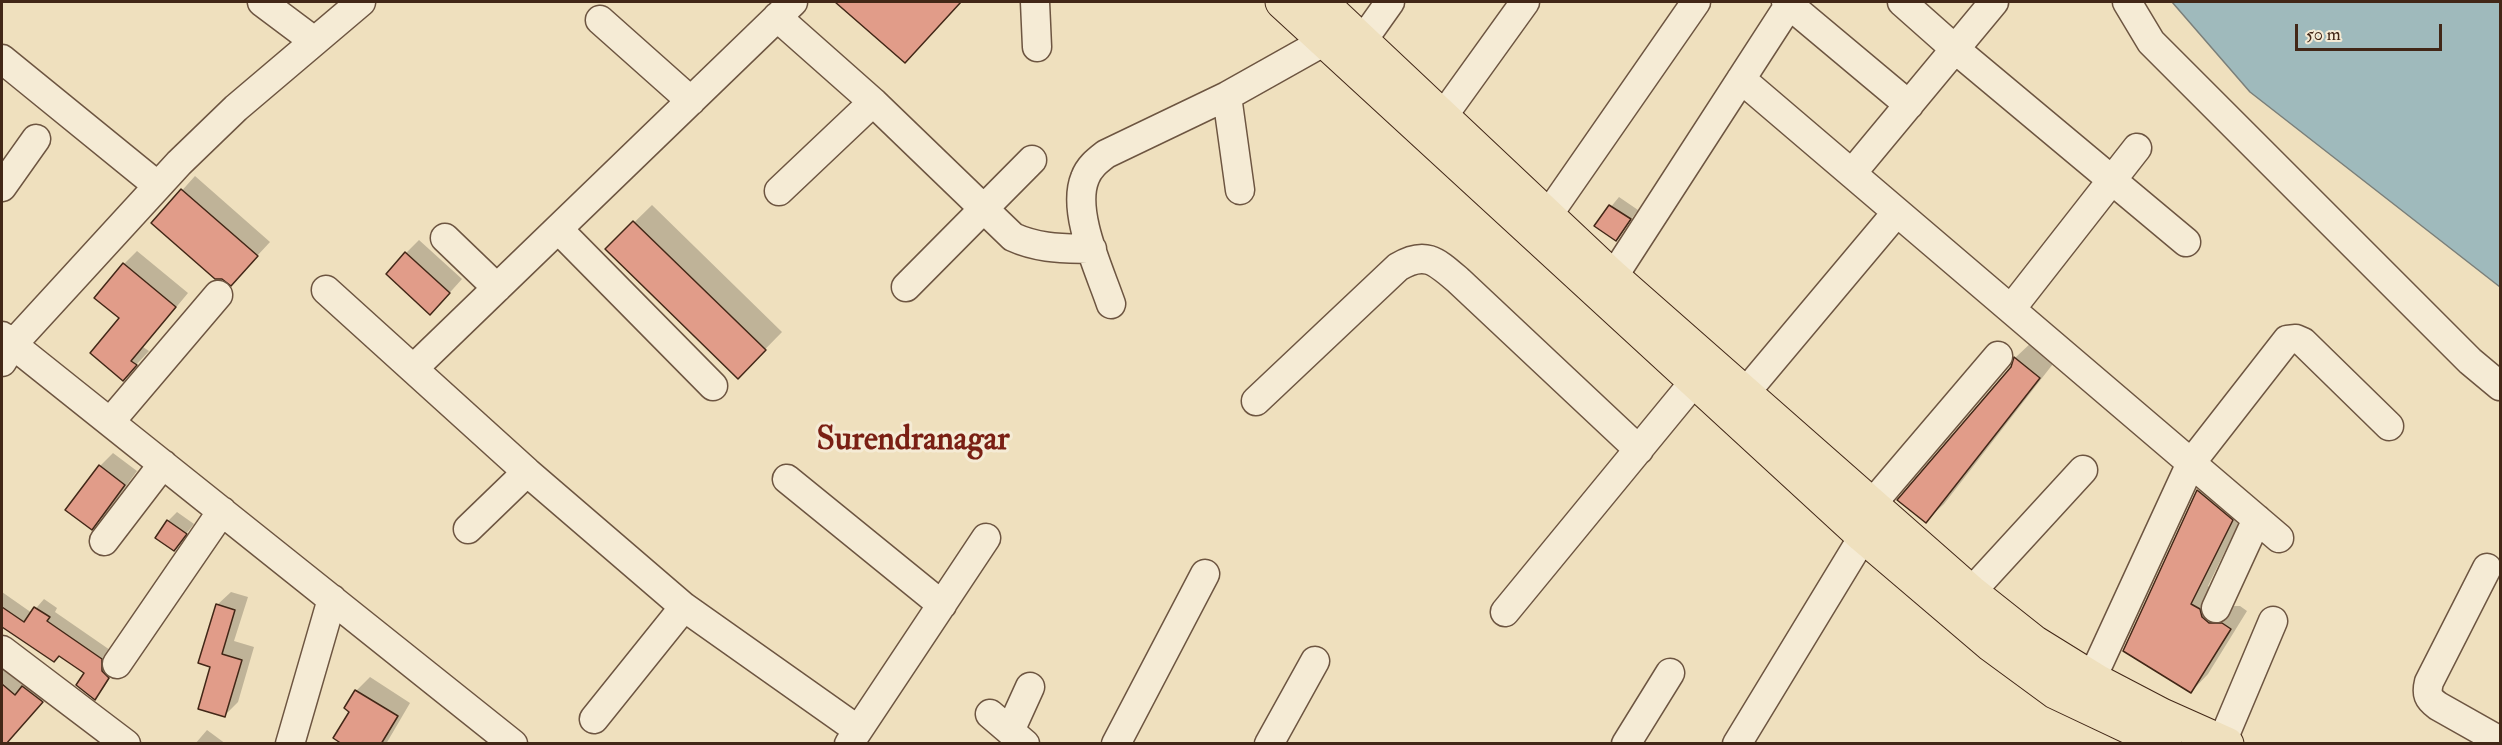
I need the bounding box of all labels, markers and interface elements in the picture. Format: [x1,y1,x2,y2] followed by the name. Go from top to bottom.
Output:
[2298,12,2445,50] scale bar
[2306,23,2341,46] text: 50 m
[817,422,1009,462] district label: Surendranagar

